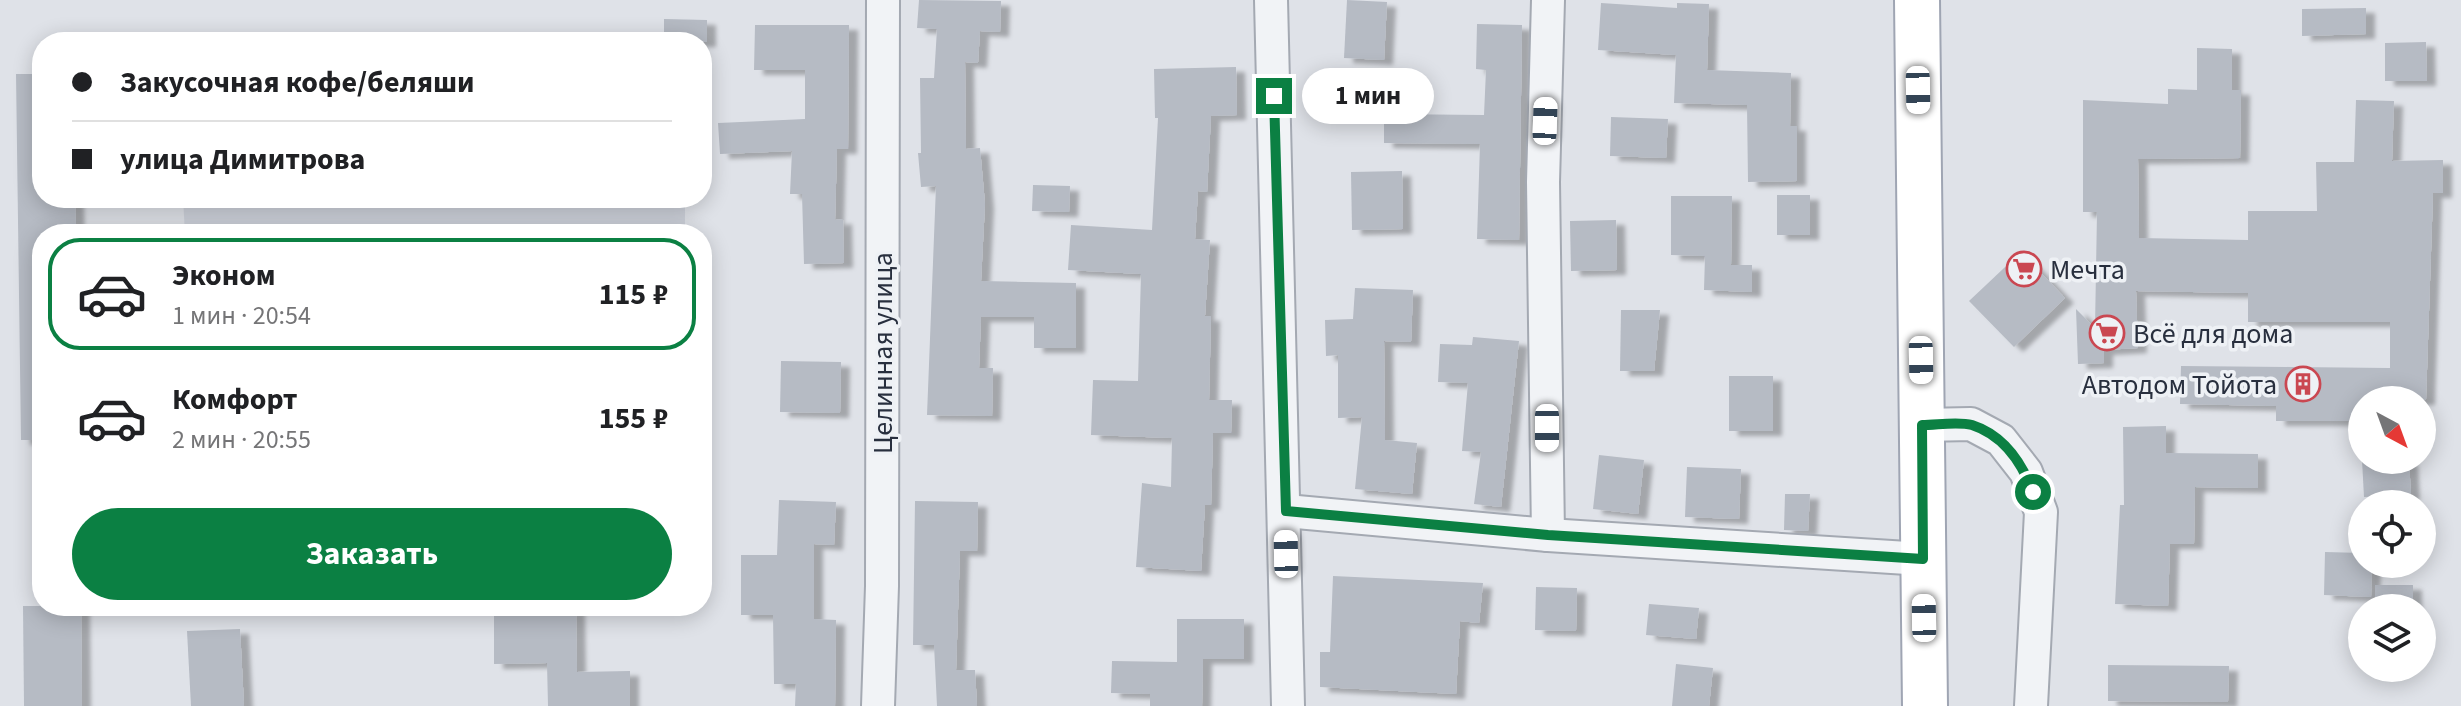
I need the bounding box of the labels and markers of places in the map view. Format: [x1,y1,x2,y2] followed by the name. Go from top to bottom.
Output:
[2005,250,2043,288] supermarket icon: Мечта
[2050,250,2125,290] place label: Мечта
[2088,314,2126,352] supermarket icon: Всё для дома
[2133,314,2293,354] place label: Всё для дома
[2082,365,2277,405] place label: Автодом Тойота
[2284,365,2322,403] building icon: Автодом Тойота

